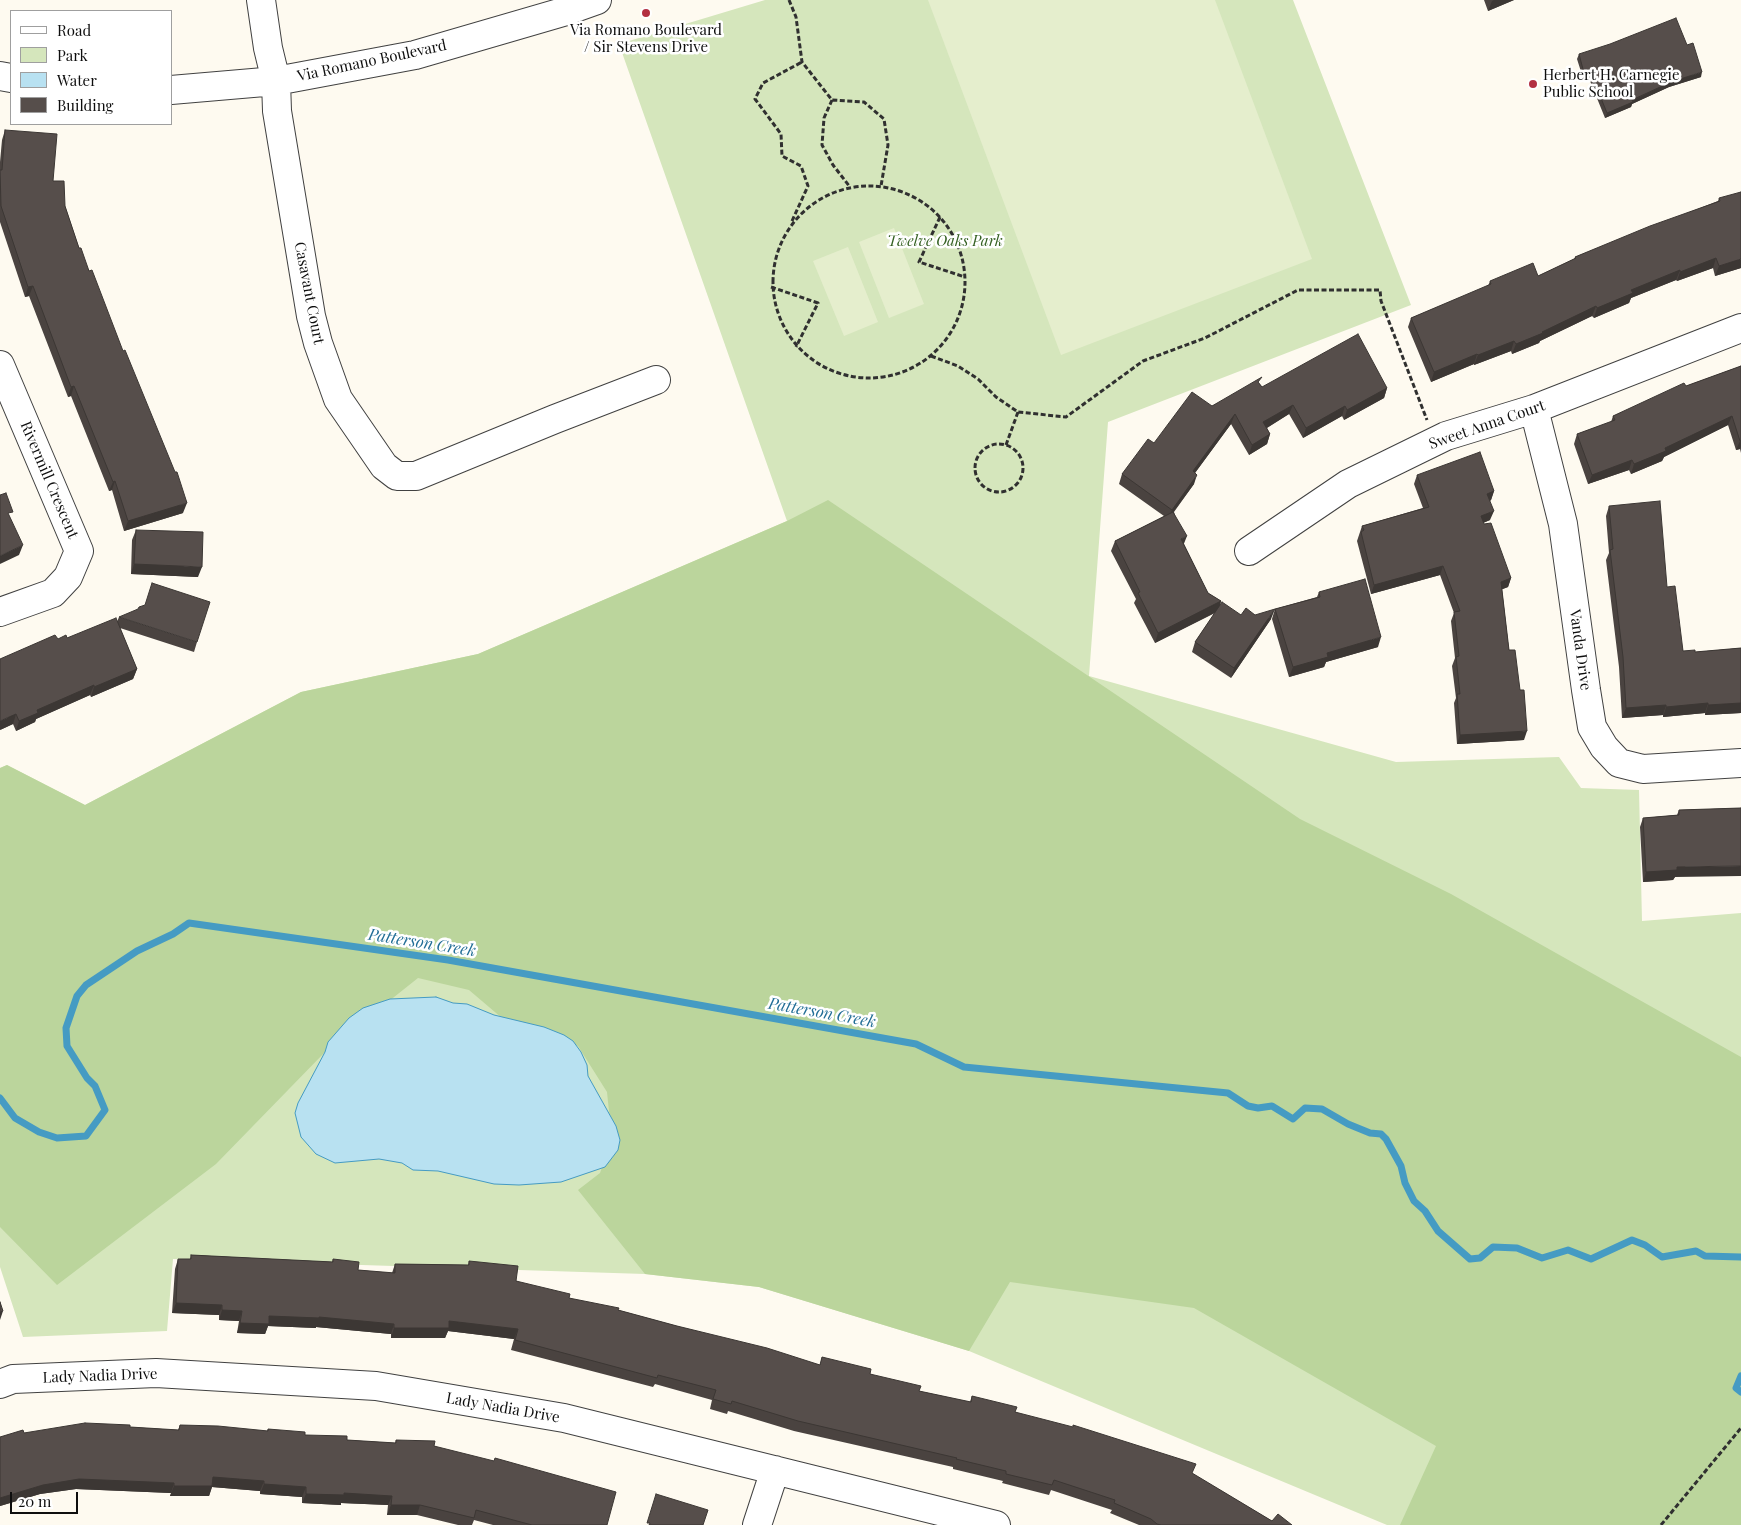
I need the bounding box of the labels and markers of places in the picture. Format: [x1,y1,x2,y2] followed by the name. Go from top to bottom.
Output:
[640,7,652,19] marker: Via Romano Boulevard / Sir Stevens Drive
[570,21,722,56] place label: Via Romano Boulevard / Sir Stevens Drive
[1543,66,1680,101] place label: Herbert H. Carnegie Public School
[1527,78,1539,90] marker: Herbert H. Carnegie Public School

